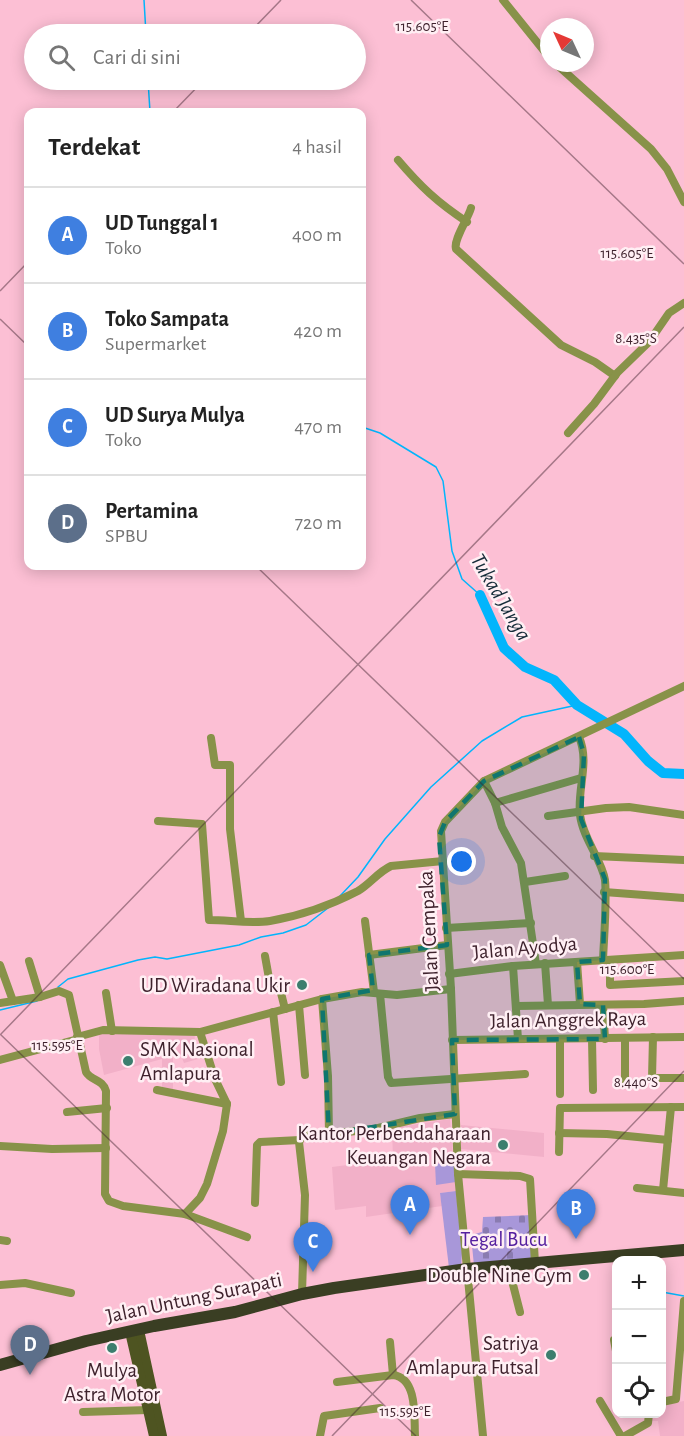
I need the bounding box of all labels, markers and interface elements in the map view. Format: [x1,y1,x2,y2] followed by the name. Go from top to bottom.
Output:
[540,18,594,72] north arrow
[396,19,448,34] text: 115.605°E
[24,24,366,90] search box
[45,41,78,74] icon: search
[93,46,181,68] text: Cari di sini
[48,134,140,160] text: Terdekat
[292,137,342,157] text: 4 hasil
[105,212,219,234] text: UD Tunggal 1
[62,225,74,245] text: A
[292,225,342,245] text: 400 m
[105,238,142,258] text: Toko
[601,246,653,261] text: 115.605°E
[105,308,229,330] text: Toko Sampata
[62,321,73,341] text: B
[293,321,342,341] text: 420 m
[615,331,657,346] text: 8.435°S
[105,334,206,354] text: Supermarket
[105,404,245,426] text: UD Surya Mulya
[62,417,73,437] text: C
[294,417,342,437] text: 470 m
[105,430,142,450] text: Toko
[105,500,198,522] text: Pertamina
[61,513,74,533] text: D
[295,513,342,533] text: 720 m
[105,526,148,546] text: SPBU
[467,550,535,644] water label: Tukad Janga
[447,847,476,876] your location
[415,870,443,992] street label: Jalan Cempaka
[472,933,578,963] street label: Jalan Ayodya
[600,962,654,977] text: 115.600°E
[141,975,290,996] place label: UD Wiradana Ukir
[295,978,309,992] marker: UD Wiradana Ukir
[490,1008,647,1032] street label: Jalan Anggrek Raya
[31,1038,83,1053] text: 115.595°E
[140,1039,254,1084] place label: SMK Nasional Amlapura
[121,1054,135,1068] marker: SMK Nasional Amlapura
[614,1075,658,1090] text: 8.440°S
[297,1123,491,1168] place label: Kantor Perbendaharaan Keuangan Negara
[496,1138,510,1152] marker: Kantor Perbendaharaan Keuangan Negara
[390,1186,430,1235] pin: A
[556,1190,596,1239] pin: B
[294,1222,332,1272] pin: C
[460,1229,548,1250] park label: Tegal Bucu
[612,1256,666,1418] map controls
[612,1256,666,1310] button: +
[427,1265,572,1286] place label: Double Nine Gym
[577,1268,591,1282] marker: Double Nine Gym
[104,1269,284,1327] street label: Jalan Untung Surapati
[612,1310,666,1364] button: −
[10,1326,50,1375] pin: D
[406,1333,539,1378] place label: Satriya Amlapura Futsal
[105,1341,119,1355] marker: Mulya Astra Motor
[544,1348,558,1362] marker: Satriya Amlapura Futsal
[64,1360,160,1405] place label: Mulya Astra Motor
[612,1364,666,1418] button: locate
[379,1404,431,1419] text: 115.595°E

